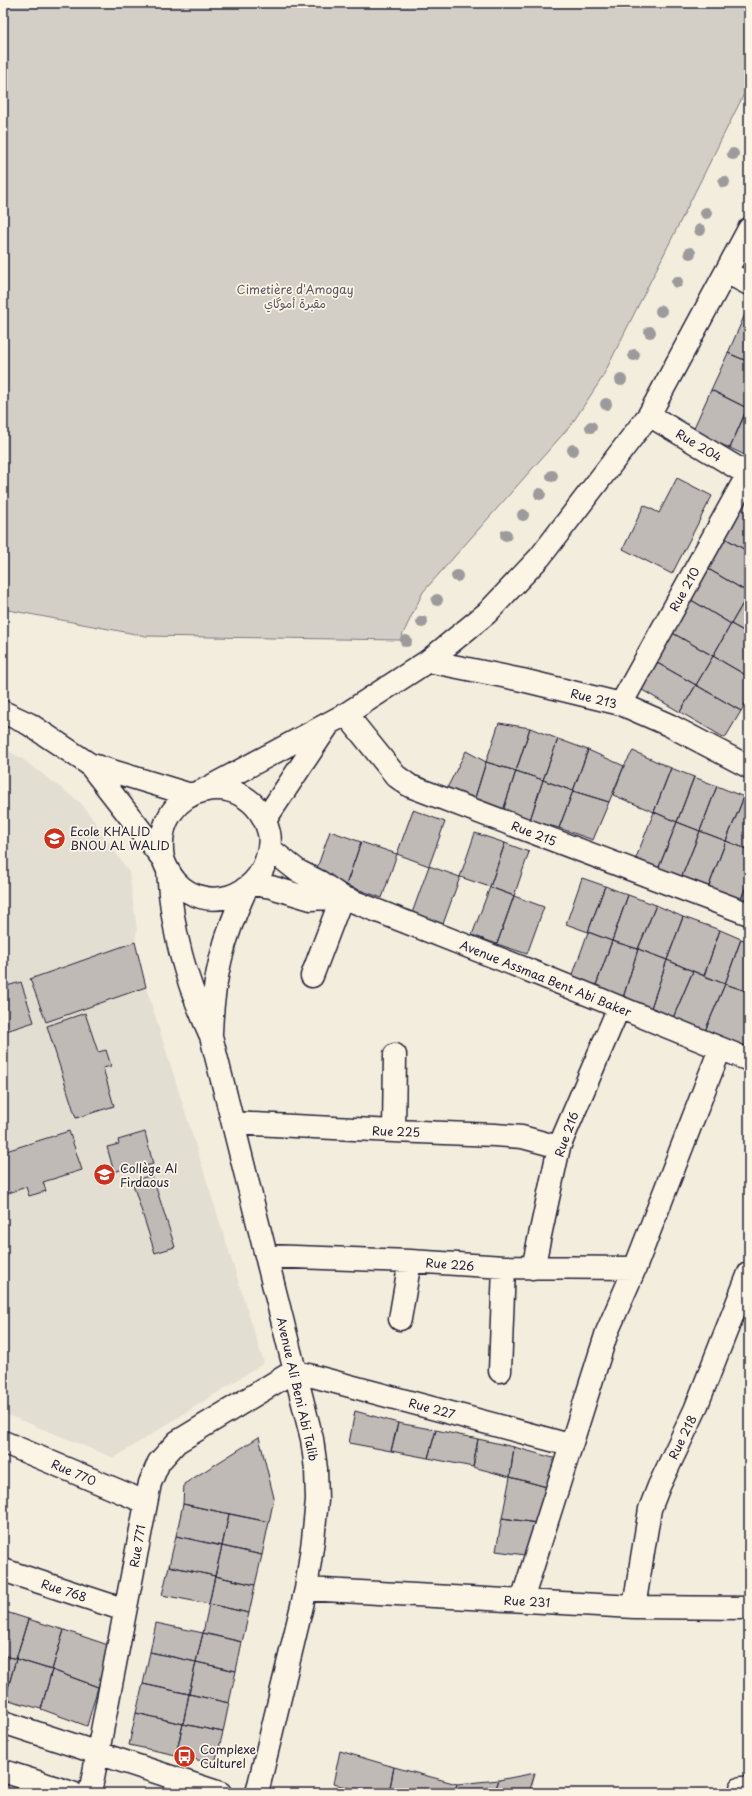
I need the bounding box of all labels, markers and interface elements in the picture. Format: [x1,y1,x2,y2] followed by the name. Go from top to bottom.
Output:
[237,280,353,313] park label: Cimetière d'Amogay مقبرة أموگاي
[673,424,725,466] street label: Rue 204
[664,563,704,614] street label: Rue 210
[569,684,619,712] street label: Rue 213
[509,816,559,850] street label: Rue 215
[70,822,170,854] place label: Ecole KHALID BNOU AL WALID
[41,825,67,851] school or university icon: Ecole KHALID BNOU AL WALID
[458,935,635,1021] street label: Avenue Assmaa Bent Abi Baker
[549,1109,583,1159] street label: Rue 216
[372,1121,420,1141] street label: Rue 225
[120,1159,177,1191] place label: Collège Al Firdaous
[91,1162,117,1188] school or university icon: Collège Al Firdaous
[425,1253,475,1275] street label: Rue 226
[273,1315,323,1463] street label: Avenue Ali Beni Abi Talib
[407,1393,457,1423] street label: Rue 227
[664,1412,700,1462] street label: Rue 218
[49,1454,99,1490] street label: Rue 770
[124,1523,150,1569] street label: Rue 771
[39,1574,89,1606] street label: Rue 768
[503,1591,551,1611] street label: Rue 231
[200,1740,256,1772] place label: Complexe Culturel
[172,1743,198,1769] bus stop icon: Complexe Culturel

